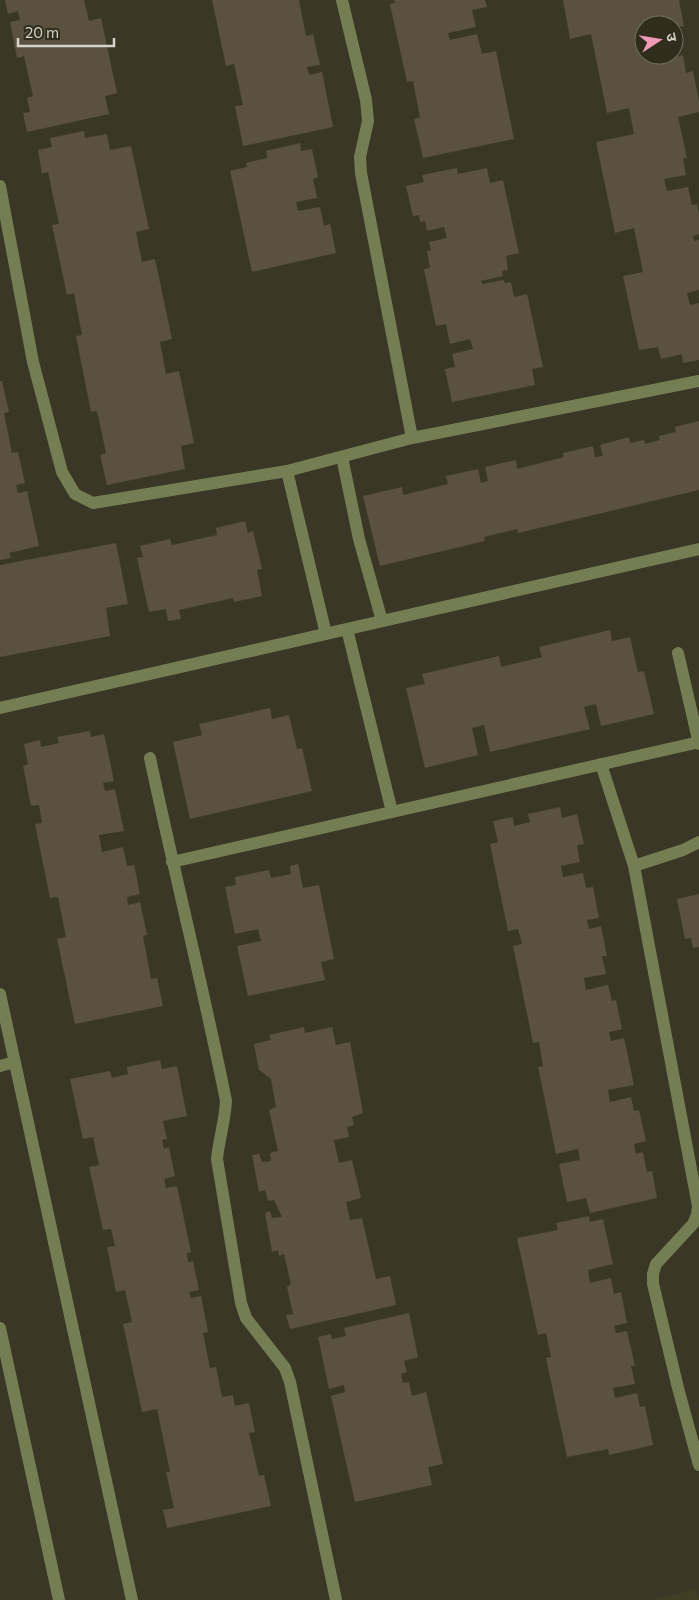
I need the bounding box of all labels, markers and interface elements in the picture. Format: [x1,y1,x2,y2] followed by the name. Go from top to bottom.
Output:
[18,15,114,47] scale bar
[634,15,684,65] north arrow
[25,23,59,41] text: 20 m
[663,31,682,44] text: उ

